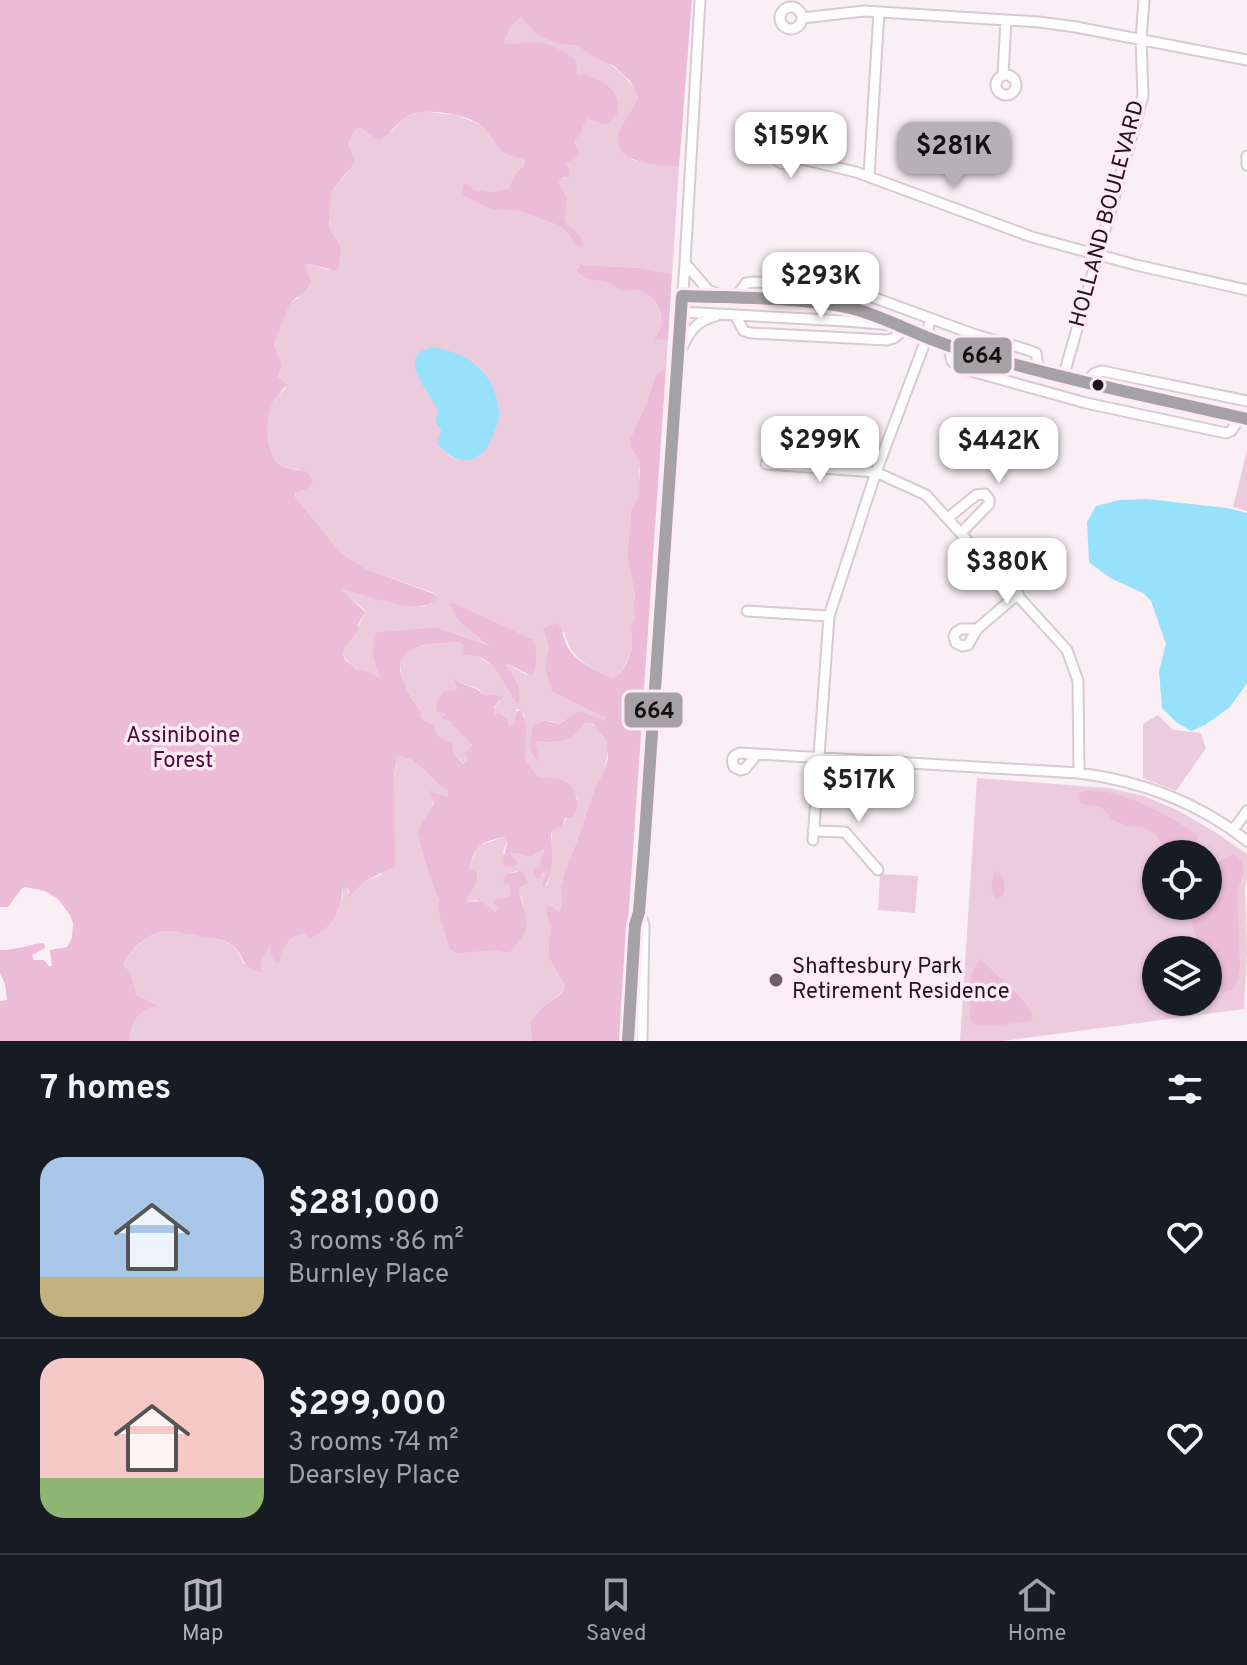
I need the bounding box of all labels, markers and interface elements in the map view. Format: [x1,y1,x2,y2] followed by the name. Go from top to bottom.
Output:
[1065,98,1151,330] street label: HOLLAND BOULEVARD
[735,112,847,180] pin: $159K
[753,121,829,154] text: $159K
[898,122,1010,190] pin: $281K
[916,131,992,164] text: $281K
[765,252,877,320] pin: $293K
[780,261,862,294] text: $293K
[952,336,1013,375] line badge: 664
[961,344,1003,371] text: 664
[1090,377,1106,393] unlabelled marker
[764,416,876,484] pin: $299K
[943,417,1055,485] pin: $442K
[779,425,861,458] text: $299K
[957,426,1041,459] text: $442K
[951,538,1063,606] pin: $380K
[966,547,1048,580] text: $380K
[623,691,684,729] line badge: 664
[633,699,675,726] text: 664
[126,723,240,775] park label: Assiniboine Forest
[803,756,915,824] pin: $517K
[822,765,896,798] text: $517K
[1142,840,1222,1016] map controls
[1142,840,1222,920] button: locate
[1142,936,1222,1016] button: layers
[792,954,1010,1006] place label: Shaftesbury Park Retirement Residence
[767,971,785,989] marker: Shaftesbury Park Retirement Residence
[1163,1067,1207,1111] icon: filters
[40,1068,171,1111] text: 7 homes
[288,1183,440,1226] text: $281,000
[104,1189,200,1285] icon: home
[1163,1215,1207,1259] icon: heart
[288,1226,464,1259] text: 3 rooms · 86 m²
[288,1259,449,1292] text: Burnley Place
[288,1384,447,1427] text: $299,000
[104,1390,200,1486] icon: home
[1163,1416,1207,1460] icon: heart
[288,1427,459,1460] text: 3 rooms · 74 m²
[288,1460,460,1493] text: Dearsley Place
[181,1573,225,1648] tab: Map
[586,1573,647,1648] tab: Saved
[1008,1573,1066,1648] tab: Home

